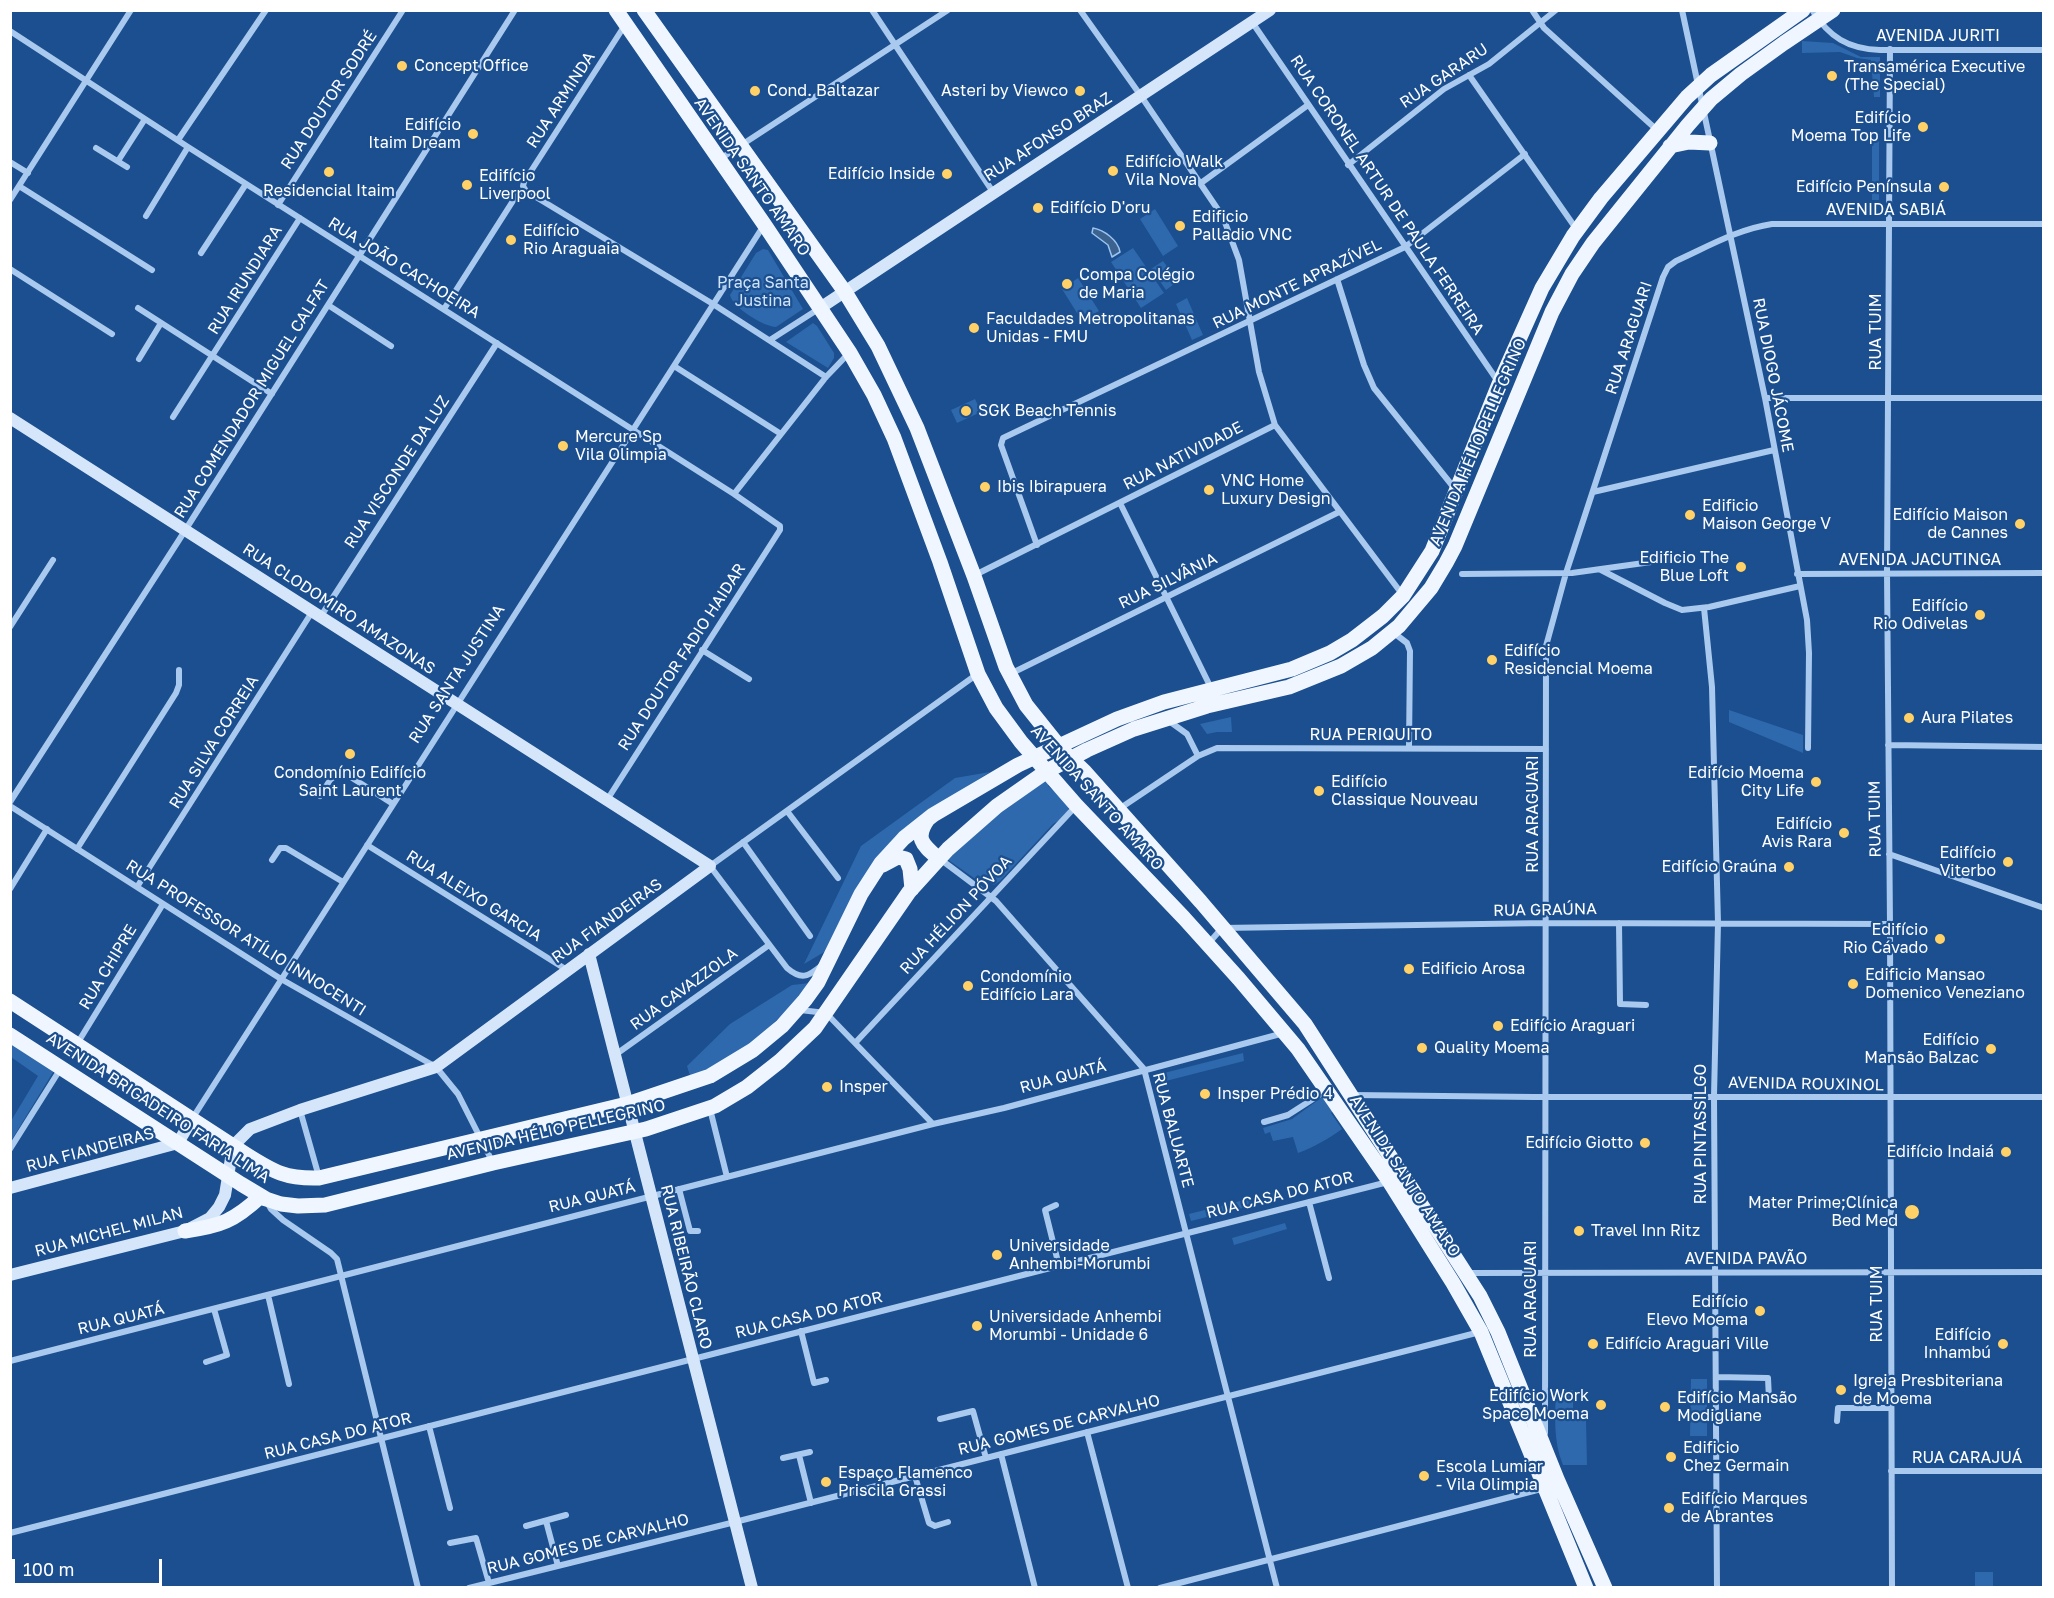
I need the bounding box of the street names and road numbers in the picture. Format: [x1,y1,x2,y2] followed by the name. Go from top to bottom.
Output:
[1876,26,2000,46] street label: AVENIDA JURITI
[277,27,381,173] street label: RUA DOUTOR SODRÉ
[1396,39,1492,113] street label: RUA GARARU
[523,48,599,152] street label: RUA ARMINDA
[1286,52,1488,338] street label: RUA CORONEL ARTUR DE PAULA FERREIRA
[980,88,1116,186] street label: RUA AFONSO BRAZ
[690,94,814,260] street label: AVENIDA SANTO AMARO
[1826,200,1946,220] street label: AVENIDA SABIÁ
[324,213,484,323] street label: RUA JOÃO CACHOEIRA
[204,222,286,338] street label: RUA IRUNDIARA
[1210,235,1384,333] street label: RUA MONTE APRAZÍVEL
[170,276,334,522] street label: RUA COMENDADOR MIGUEL CALFAT
[1602,279,1656,397] street label: RUA ARAGUARI
[1866,293,1886,371] street label: RUA TUIM
[1749,296,1797,454] street label: RUA DIOGO JÁCOME
[1425,335,1531,549] street label: AVENIDA HÉLIO PELLEGRINO
[340,392,454,552] street label: RUA VISCONDE DA LUZ
[1120,418,1246,494] street label: RUA NATIVIDADE
[239,539,439,679] street label: RUA CLODOMIRO AMAZONAS
[1116,549,1220,613] street label: RUA SILVÂNIA
[1839,550,2001,570] street label: AVENIDA JACUTINGA
[614,560,750,754] street label: RUA DOUTOR FADIO HAIDAR
[405,601,509,747] street label: RUA SANTA JUSTINA
[165,672,263,812] street label: RUA SILVA CORREIA
[1027,721,1167,875] street label: AVENIDA SANTO AMARO
[1310,725,1432,745] street label: RUA PERIQUITO
[1523,755,1543,873] street label: RUA ARAGUARI
[1865,780,1885,858] street label: RUA TUIM
[403,846,545,946] street label: RUA ALEIXO GARCIA
[896,852,1016,978] street label: RUA HÉLION PÓVOA
[122,856,370,1020] street label: RUA PROFESSOR ATÍLIO INNOCENTI
[548,875,666,967] street label: RUA FIANDEIRAS
[1493,899,1597,921] street label: RUA GRAÚNA
[75,921,141,1013] street label: RUA CHIPRE
[627,944,741,1034] street label: RUA CAVAZZOLA
[43,1029,273,1187] street label: AVENIDA BRIGADEIRO FARIA LIMA
[1018,1056,1108,1098] street label: RUA QUATÁ
[1691,1064,1711,1204] street label: RUA PINTASSILGO
[1148,1070,1198,1190] street label: RUA BALUARTE
[1728,1073,1884,1095] street label: AVENIDA ROUXINOL
[1346,1092,1464,1260] street label: AVENIDA SANTO AMARO
[445,1095,667,1165] street label: AVENIDA HÉLIO PELLEGRINO
[24,1124,156,1176] street label: RUA FIANDEIRAS
[1204,1167,1356,1223] street label: RUA CASA DO ATOR
[547,1177,637,1217] street label: RUA QUATÁ
[656,1183,716,1351] street label: RUA RIBEIRÃO CLARO
[33,1203,185,1261] street label: RUA MICHEL MILAN
[1521,1240,1541,1358] street label: RUA ARAGUARI
[1685,1249,1807,1269] street label: AVENIDA PAVÃO
[1867,1265,1887,1343] street label: RUA TUIM
[733,1287,885,1343] street label: RUA CASA DO ATOR
[76,1299,166,1339] street label: RUA QUATÁ
[956,1391,1162,1459] street label: RUA GOMES DE CARVALHO
[262,1408,414,1464] street label: RUA CASA DO ATOR
[1912,1448,2022,1468] street label: RUA CARAJUÁ
[485,1510,691,1578] street label: RUA GOMES DE CARVALHO

